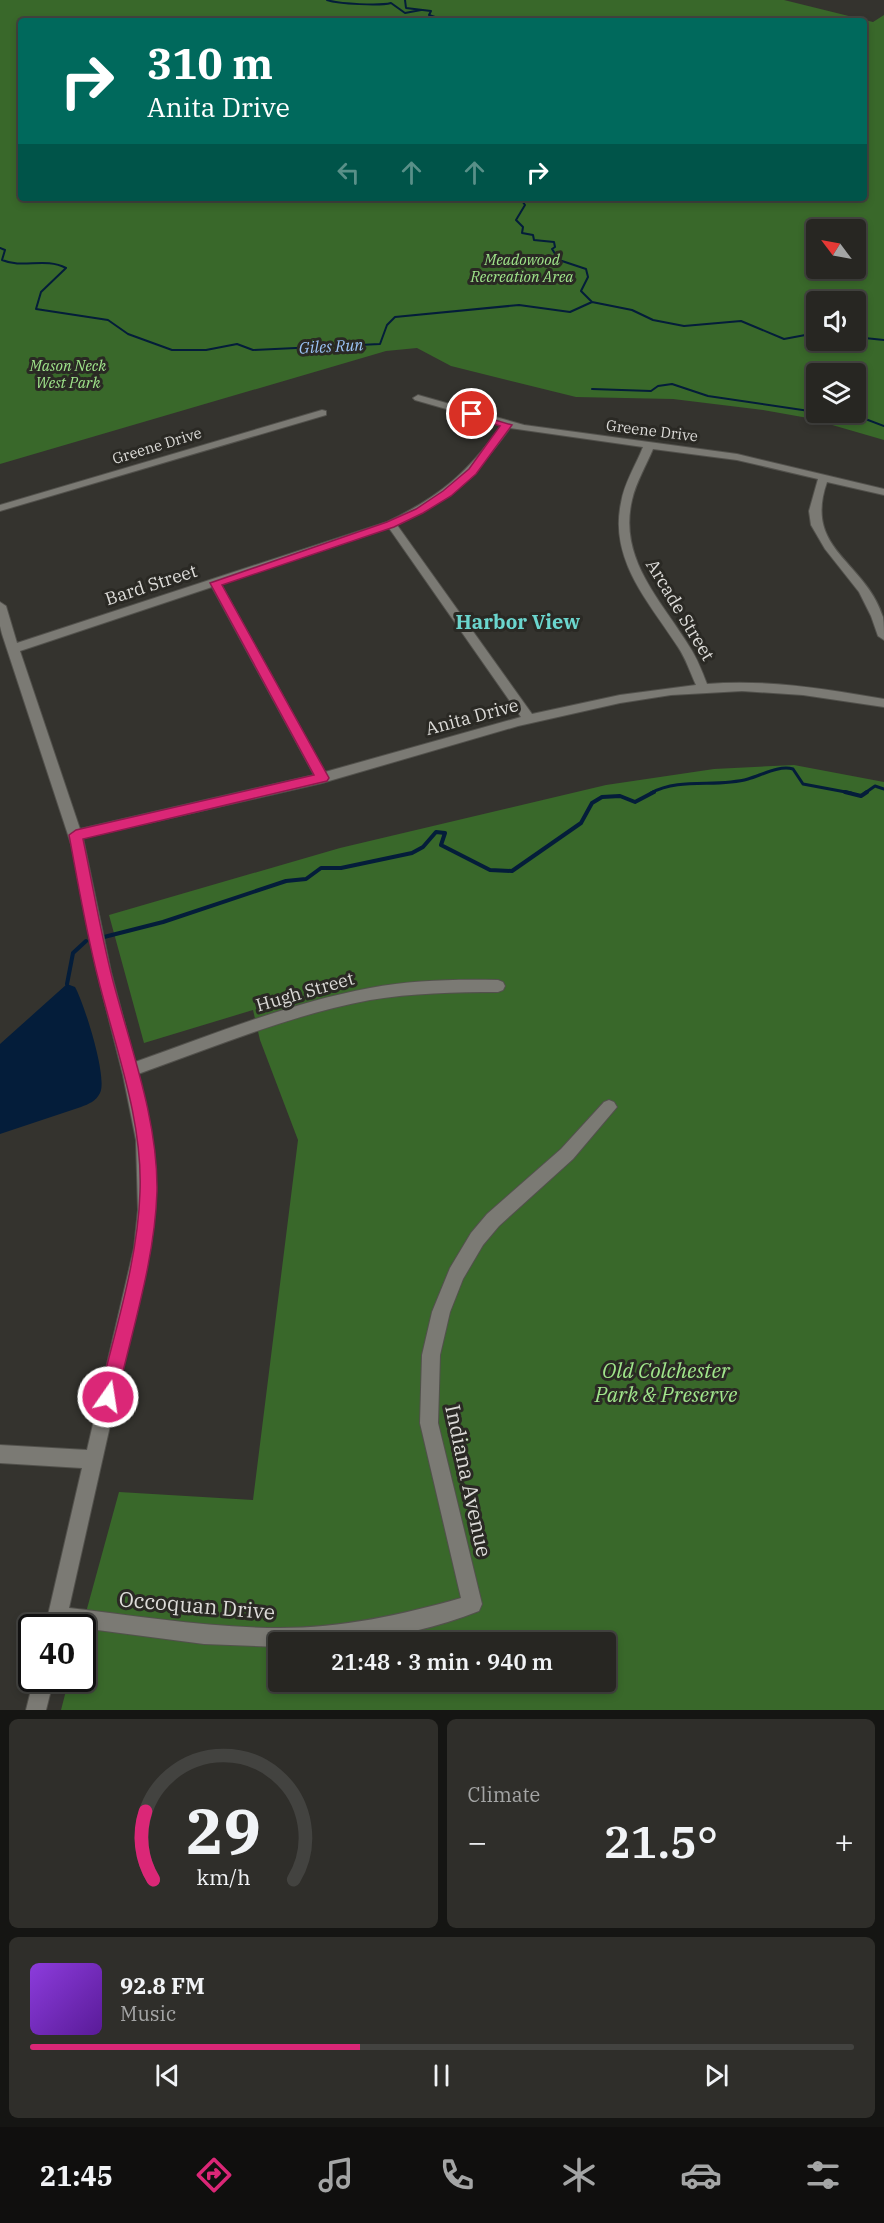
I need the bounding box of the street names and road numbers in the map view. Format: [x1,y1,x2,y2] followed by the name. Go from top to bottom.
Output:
[605,415,699,446] street label: Greene Drive
[110,423,204,468] street label: Greene Drive
[641,555,720,665] street label: Arcade Street
[102,559,200,610] street label: Bard Street
[423,693,521,740] street label: Anita Drive
[253,967,357,1017] street label: Hugh Street
[439,1402,499,1560] street label: Indiana Avenue
[118,1584,276,1626] street label: Occoquan Drive

